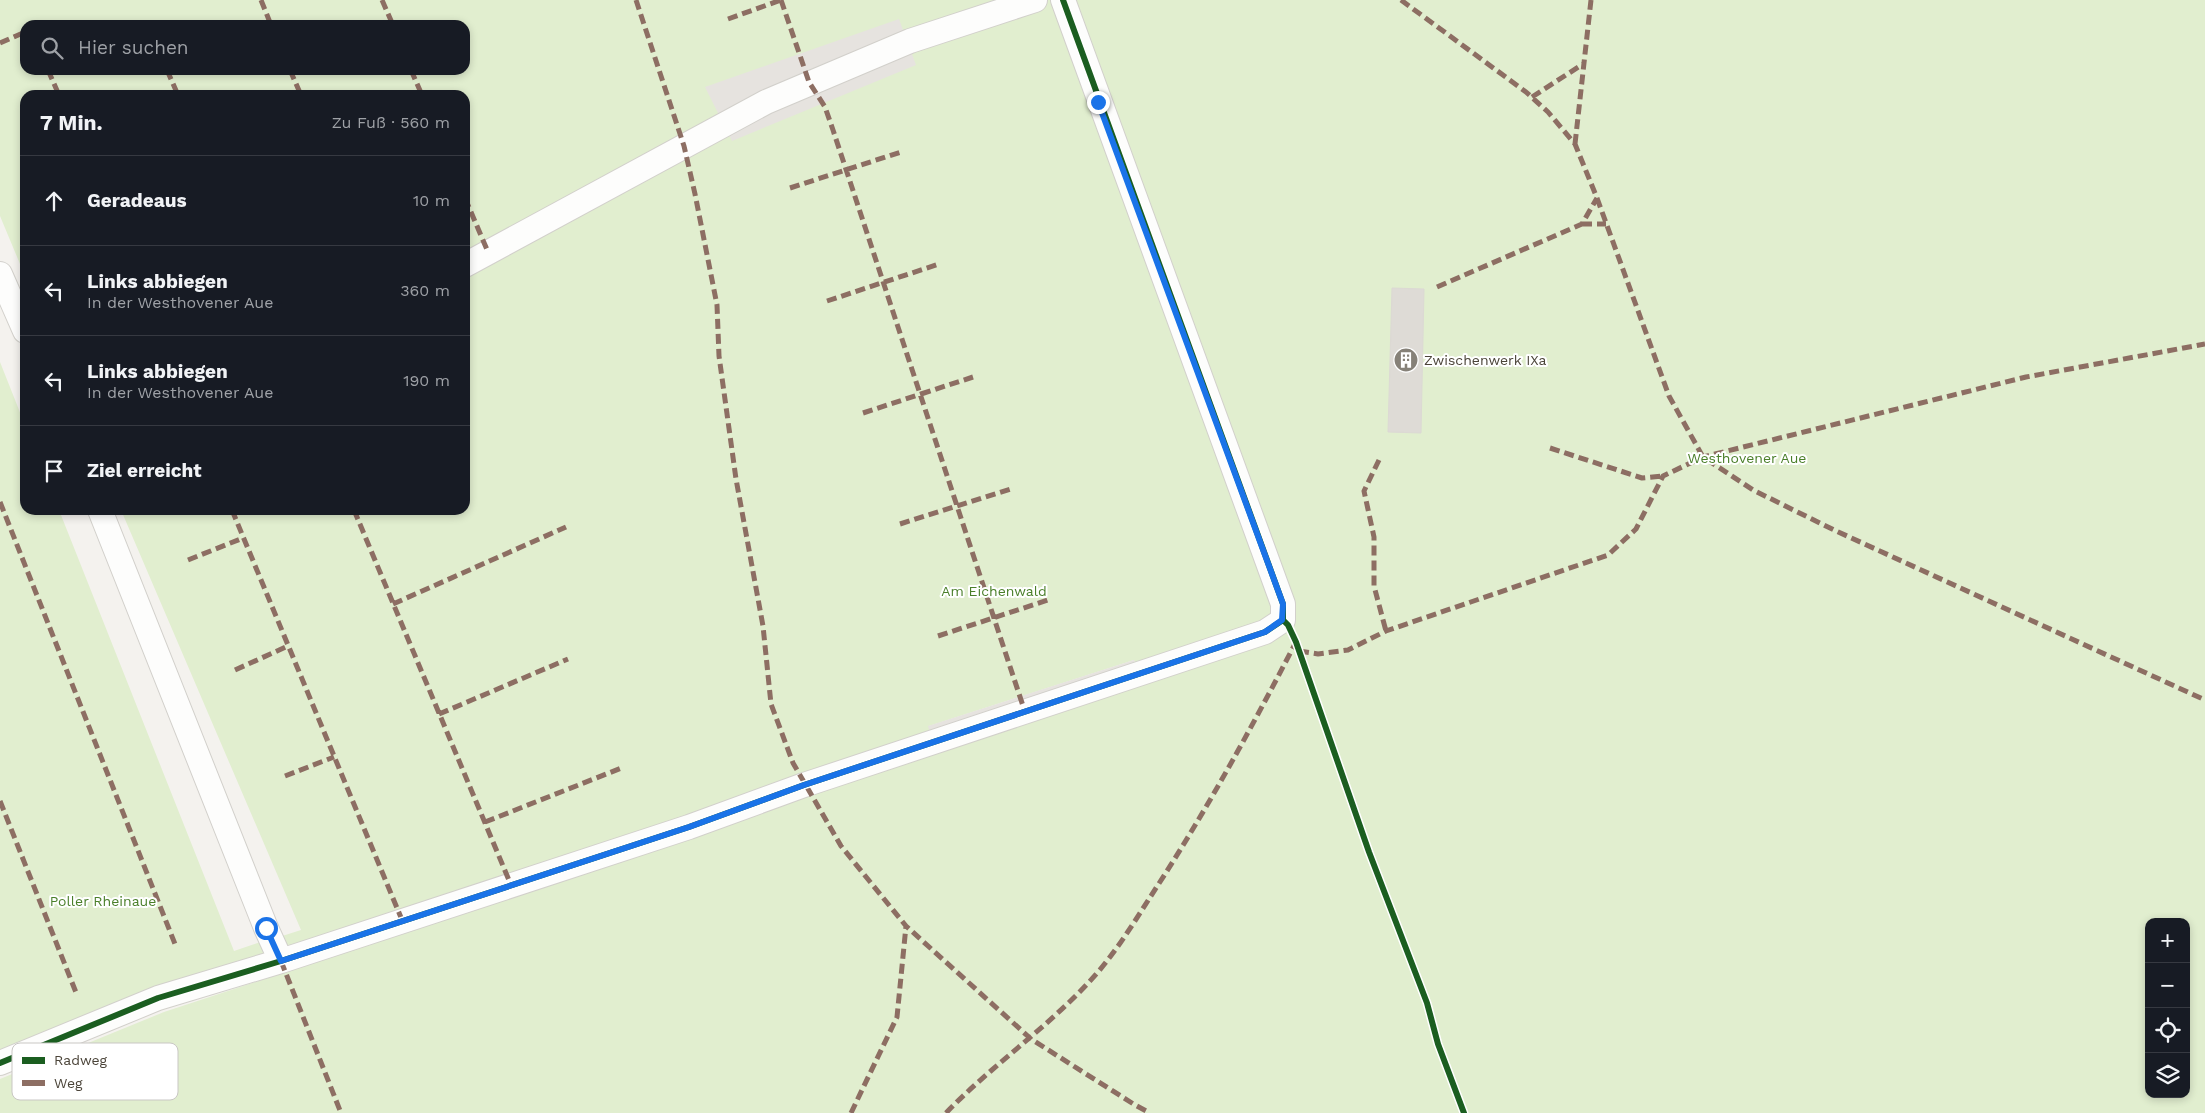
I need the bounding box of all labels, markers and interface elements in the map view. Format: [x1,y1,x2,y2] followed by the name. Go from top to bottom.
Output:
[20,20,470,75] search box
[38,34,66,62] icon: search
[78,36,189,59] text: Hier suchen
[1087,91,1110,114] route end
[40,110,103,135] text: 7 Min.
[332,113,450,132] text: Zu Fuß · 560 m
[40,187,68,215] icon: ahead
[87,189,187,212] text: Geradeaus
[413,191,450,210] text: 10 m
[87,270,228,293] text: Links abbiegen
[40,277,68,305] icon: left
[400,281,450,300] text: 360 m
[87,293,273,312] text: In der Westhovener Aue
[1393,347,1419,373] building icon: Zwischenwerk IXa
[1424,352,1547,368] place label: Zwischenwerk IXa
[87,360,228,383] text: Links abbiegen
[40,367,68,395] icon: left
[403,371,450,390] text: 190 m
[87,383,273,402] text: In der Westhovener Aue
[1688,450,1806,466] park label: Westhovener Aue
[40,457,68,485] icon: arrive
[87,459,202,482] text: Ziel erreicht
[941,583,1047,599] park label: Am Eichenwald
[50,893,156,909] park label: Poller Rheinaue
[255,917,278,940] route start
[2145,918,2190,1098] map controls
[2145,918,2190,963] button: +
[2145,963,2190,1008] button: −
[2145,1008,2190,1053] button: locate
[12,1043,178,1100] legend
[54,1052,108,1068] text: Radweg
[2145,1053,2190,1098] button: layers
[54,1075,83,1091] text: Weg

